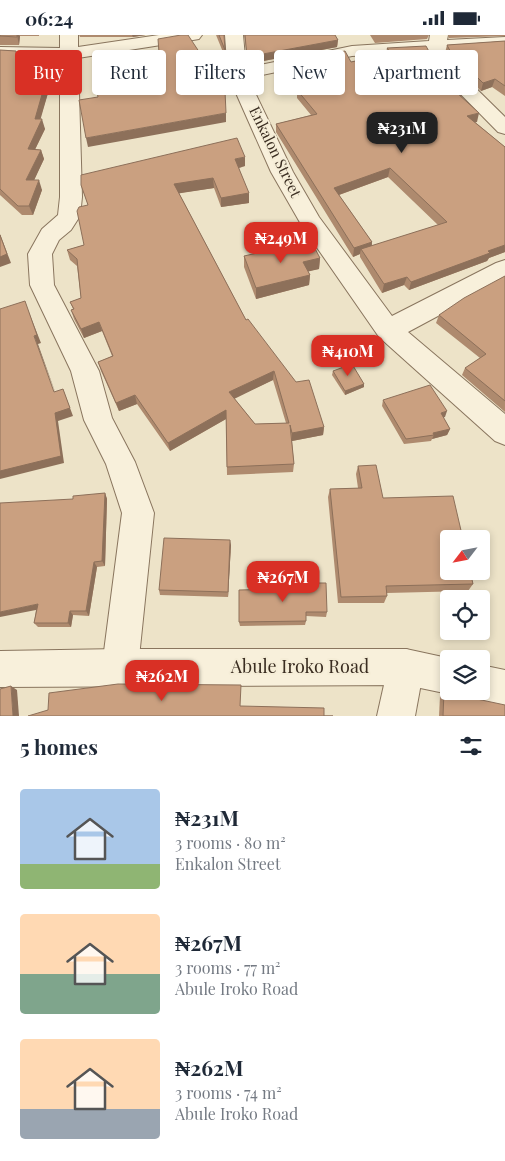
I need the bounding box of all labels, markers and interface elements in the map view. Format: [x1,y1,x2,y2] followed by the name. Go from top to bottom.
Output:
[25,5,73,31] text: 06:24
[15,50,82,95] chip: Buy
[92,50,166,95] chip: Rent
[176,50,264,95] chip: Filters
[274,50,345,95] chip: New
[355,50,478,95] chip: Apartment
[245,103,307,201] street label: Enkalon Street
[367,111,437,154] pin: ₦231M
[378,117,426,138] text: ₦231M
[246,221,316,264] pin: ₦249M
[255,227,307,248] text: ₦249M
[313,335,383,377] pin: ₦410M
[322,340,374,361] text: ₦410M
[440,530,490,580] north arrow
[440,530,490,700] map controls
[248,561,318,603] pin: ₦267M
[257,566,309,587] text: ₦267M
[440,590,490,640] button: locate
[440,650,490,700] button: layers
[230,654,370,678] street label: Abule Iroko Road
[127,659,197,702] pin: ₦262M
[136,665,188,686] text: ₦262M
[20,732,98,760] text: 5 homes
[457,732,485,760] icon: filters
[175,803,239,831] text: ₦231M
[60,809,120,869] icon: home
[175,832,286,853] text: 3 rooms · 80 m²
[175,853,281,874] text: Enkalon Street
[175,928,242,956] text: ₦267M
[60,934,120,994] icon: home
[175,957,281,978] text: 3 rooms · 77 m²
[175,978,298,999] text: Abule Iroko Road
[175,1053,243,1081] text: ₦262M
[60,1059,120,1119] icon: home
[175,1082,282,1103] text: 3 rooms · 74 m²
[175,1103,298,1124] text: Abule Iroko Road

